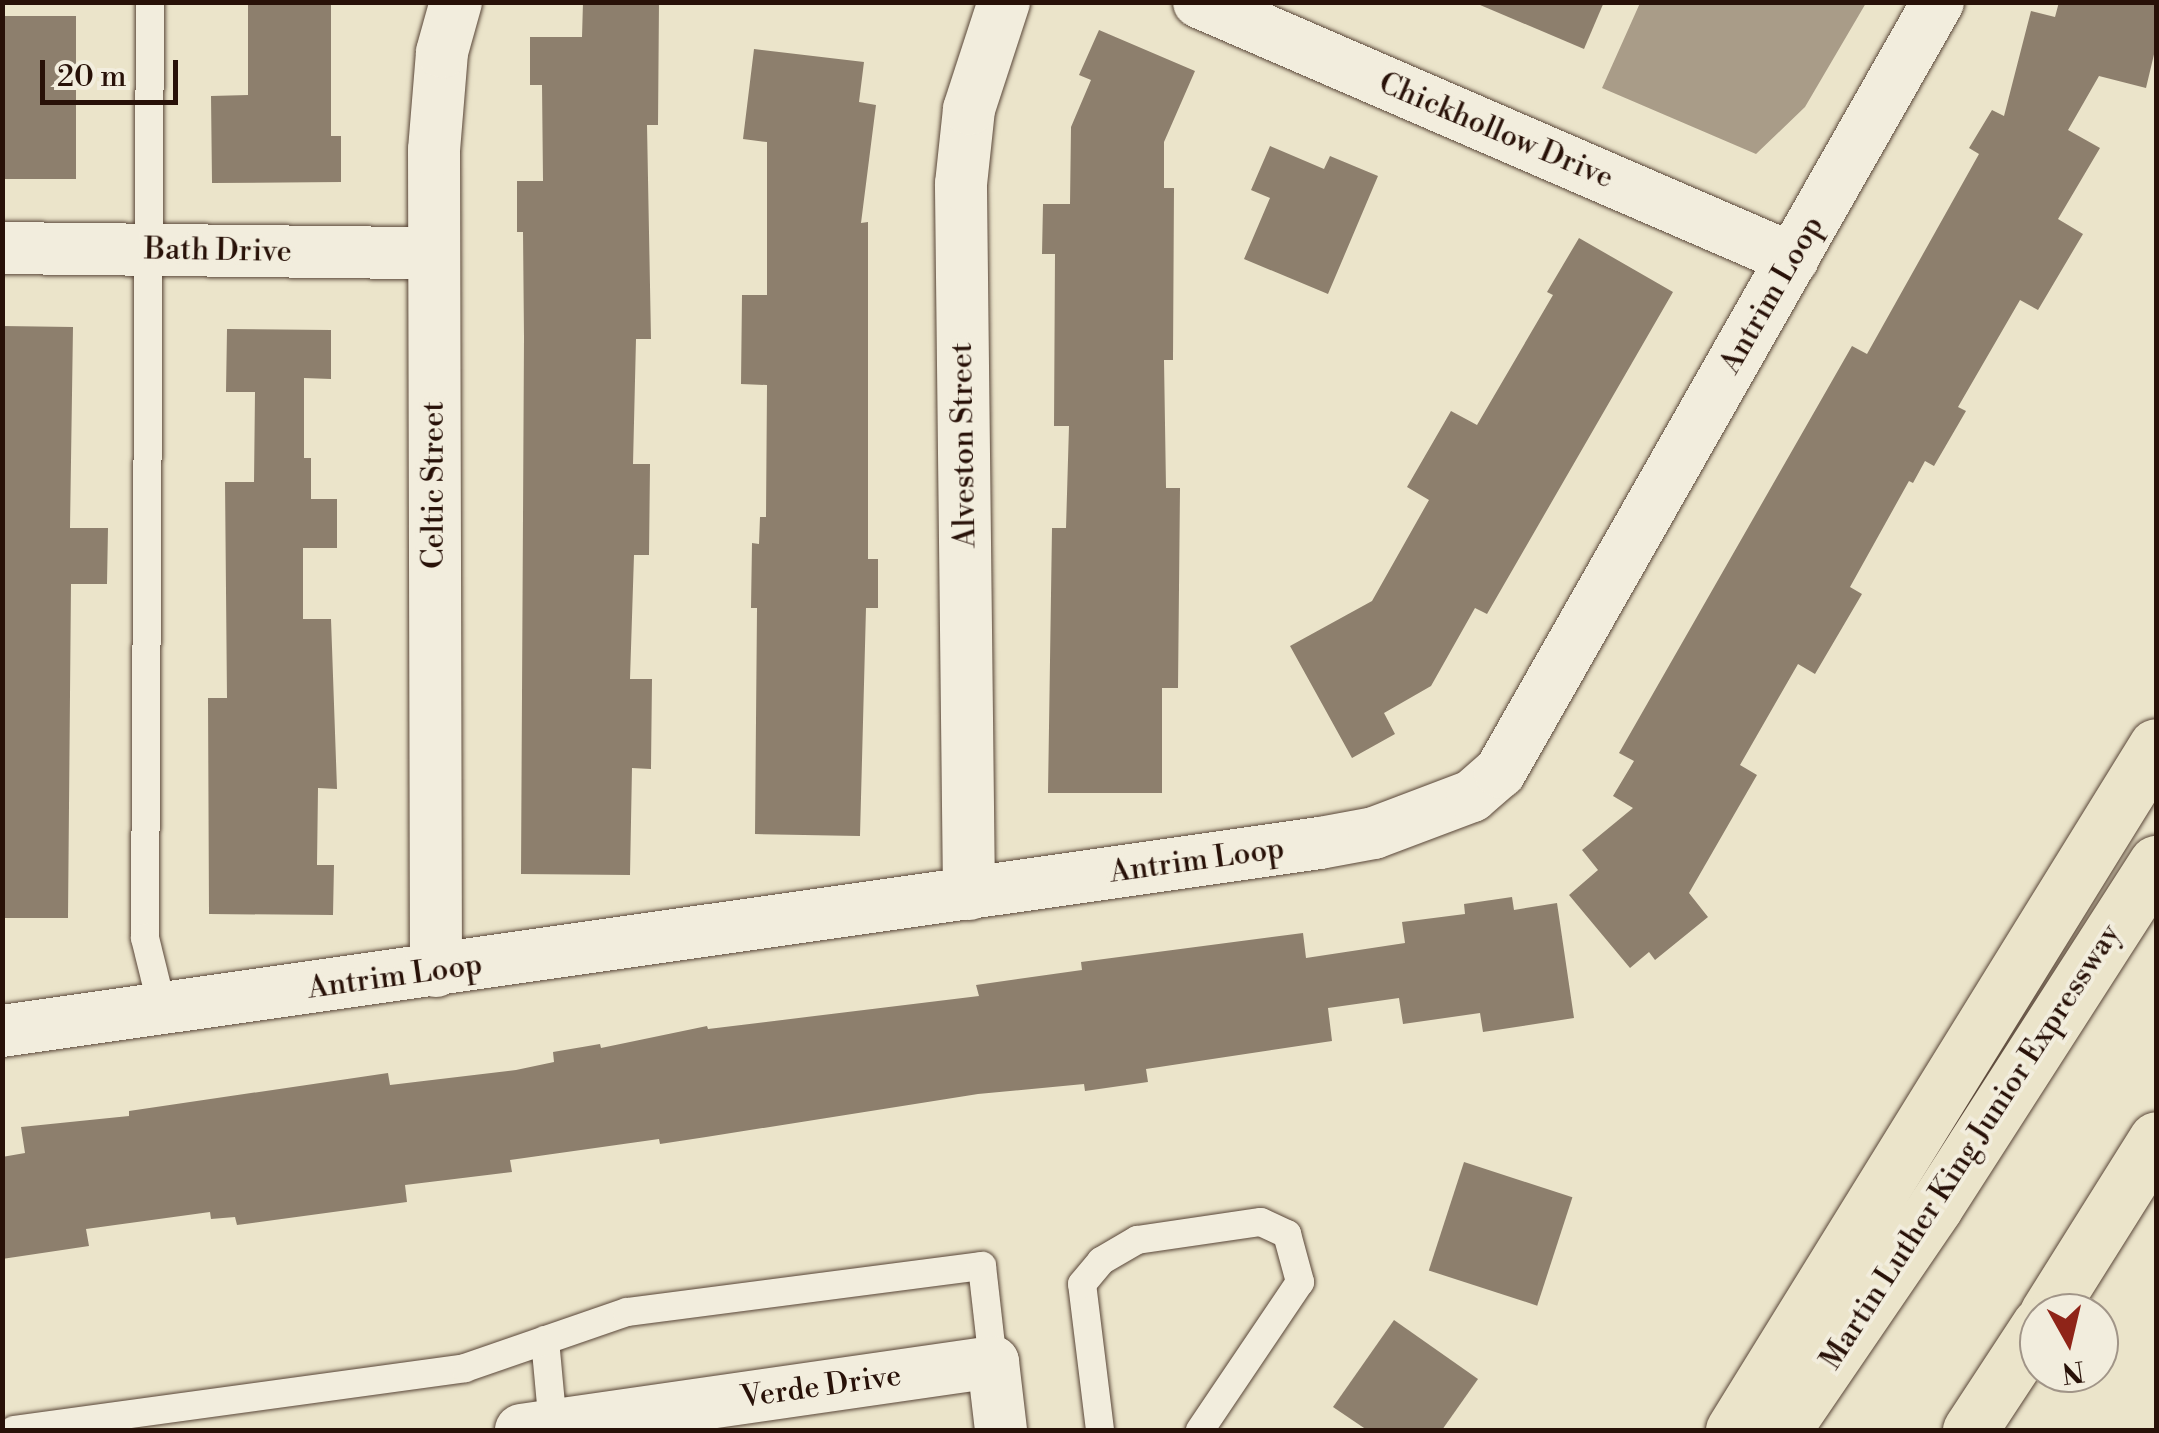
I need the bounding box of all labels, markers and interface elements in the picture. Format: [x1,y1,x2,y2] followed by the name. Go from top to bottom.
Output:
[45,40,182,102] scale bar
[57,58,126,96] text: 20 m
[1373,65,1619,197] street label: Chickhollow Drive
[1712,210,1832,380] street label: Antrim Loop
[144,232,292,270] street label: Bath Drive
[944,342,984,548] street label: Alveston Street
[416,401,452,569] street label: Celtic Street
[1107,831,1287,891] street label: Antrim Loop
[1813,918,2129,1376] street label: Martin Luther King Junior Expressway
[305,947,485,1007] street label: Antrim Loop
[2019,1293,2119,1393] north arrow
[2060,1352,2086,1390] text: N
[739,1358,903,1416] street label: Verde Drive

